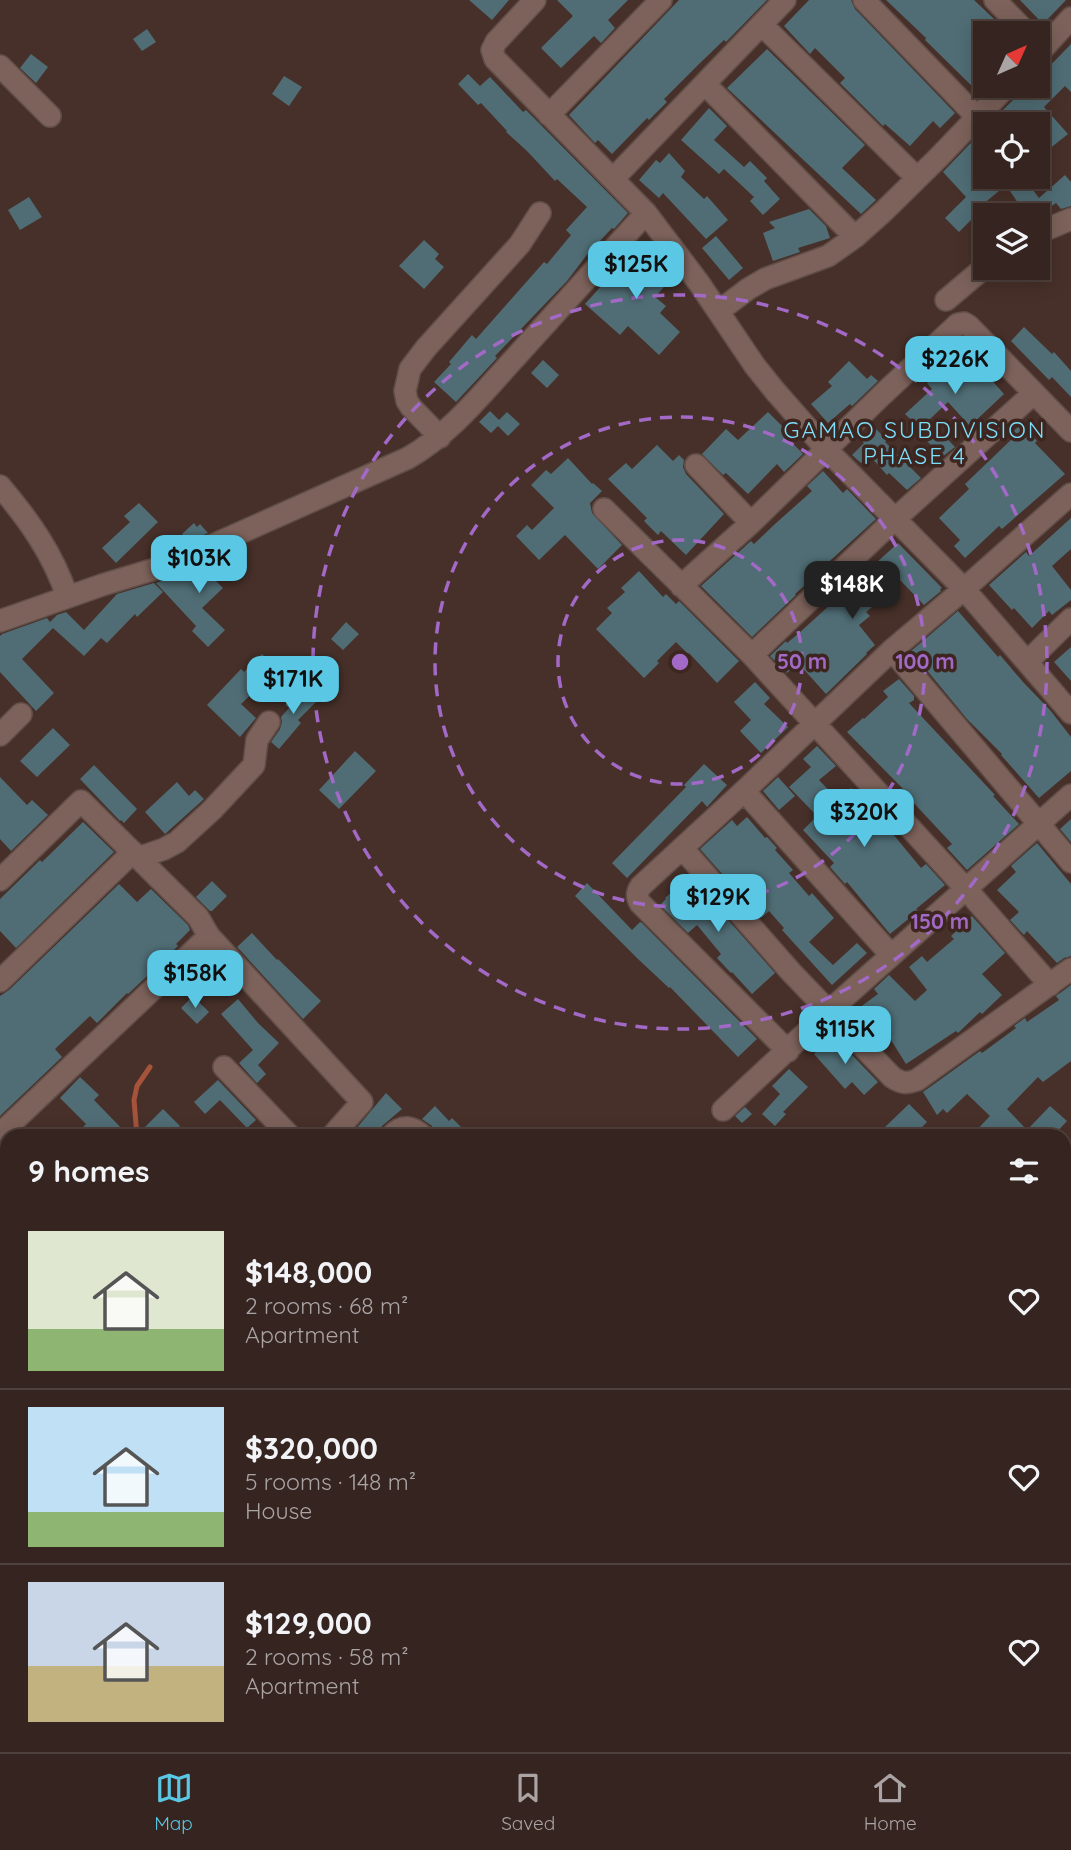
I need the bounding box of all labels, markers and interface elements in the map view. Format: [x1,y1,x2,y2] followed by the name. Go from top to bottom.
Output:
[973,21,1050,98] north arrow
[973,21,1050,280] map controls
[973,112,1050,189] button: locate
[973,203,1050,280] button: layers
[587,242,685,301] pin: $125K
[604,249,668,278] text: $125K
[906,336,1004,396] pin: $226K
[921,344,989,373] text: $226K
[783,415,1047,470] district label: GAMAO SUBDIVISION PHASE 4
[150,536,248,595] pin: $103K
[167,543,231,572] text: $103K
[803,562,901,621] pin: $148K
[820,569,884,598] text: $148K
[777,648,827,674] text: 50 m
[895,648,955,674] text: 100 m
[668,650,692,674] centre of rings
[244,656,342,716] pin: $171K
[263,664,323,693] text: $171K
[815,790,913,849] pin: $320K
[830,797,898,826] text: $320K
[669,874,767,934] pin: $129K
[686,882,750,911] text: $129K
[911,908,969,934] text: 150 m
[146,950,244,1010] pin: $158K
[163,958,227,987] text: $158K
[796,1006,894,1066] pin: $115K
[815,1014,875,1043] text: $115K
[28,1152,150,1190] text: 9 homes
[1005,1152,1043,1190] icon: filters
[245,1253,372,1291] text: $148,000
[84,1259,168,1343] icon: home
[1005,1282,1043,1320] icon: heart
[245,1291,408,1320] text: 2 rooms · 68 m²
[245,1320,359,1349] text: Apartment
[245,1429,378,1467] text: $320,000
[84,1435,168,1519] icon: home
[1005,1458,1043,1496] icon: heart
[245,1467,416,1496] text: 5 rooms · 148 m²
[245,1496,312,1525] text: House
[245,1604,372,1642] text: $129,000
[84,1610,168,1694] icon: home
[1005,1633,1043,1671] icon: heart
[245,1642,408,1671] text: 2 rooms · 58 m²
[245,1671,359,1700] text: Apartment
[154,1769,193,1835] tab: Map
[501,1769,555,1835] tab: Saved
[864,1769,917,1835] tab: Home

